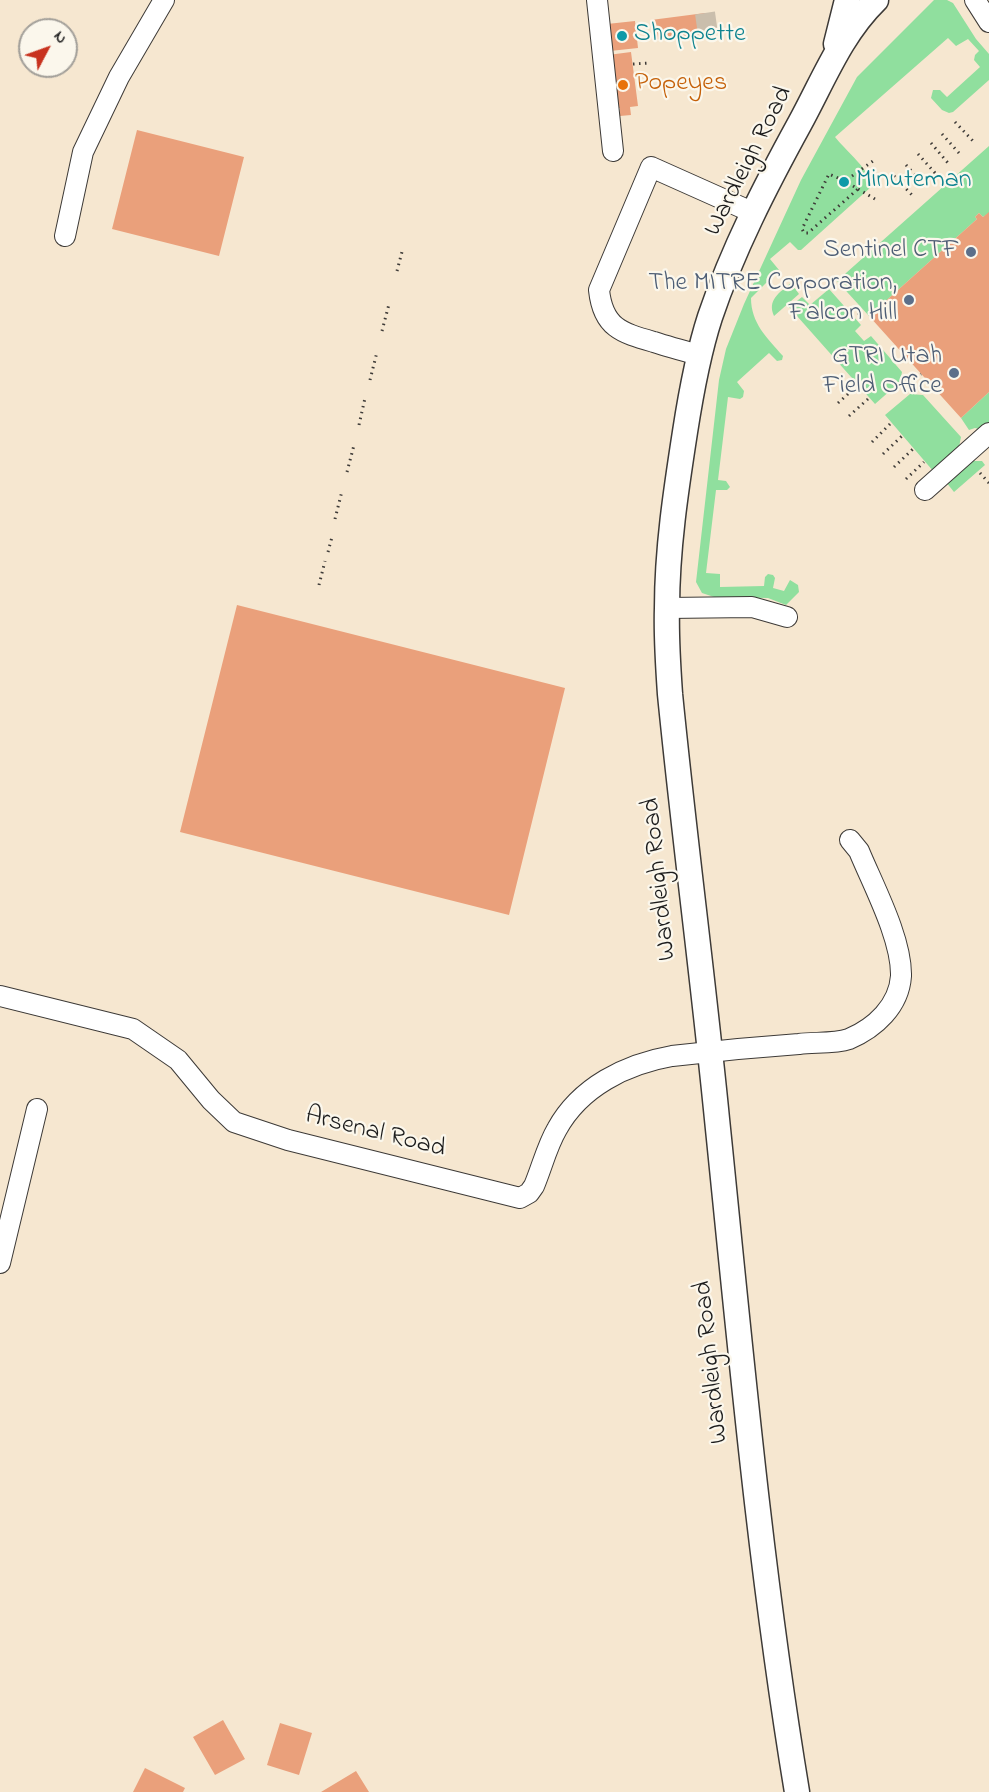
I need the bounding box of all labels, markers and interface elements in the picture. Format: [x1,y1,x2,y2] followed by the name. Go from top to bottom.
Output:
[18,18,78,78] north arrow
[634,20,746,52] place label: Shoppette
[47,26,73,49] text: N
[615,29,629,43] marker: Shoppette
[635,69,727,101] place label: Popeyes
[616,78,630,92] marker: Popeyes
[699,82,801,242] street label: Wardleigh Road
[856,166,971,198] place label: Minuteman
[837,175,851,189] marker: Minuteman
[823,236,959,268] place label: Sentinel CTF
[964,245,978,259] marker: Sentinel CTF
[648,269,897,330] place label: The MITRE Corporation, Falcon Hill
[902,293,916,307] marker: The MITRE Corporation, Falcon Hill
[823,342,942,404] place label: GTRI Utah Field Office
[947,366,961,380] marker: GTRI Utah Field Office
[637,796,685,962] street label: Wardleigh Road
[302,1102,448,1166] street label: Arsenal Road
[689,1279,737,1445] street label: Wardleigh Road

